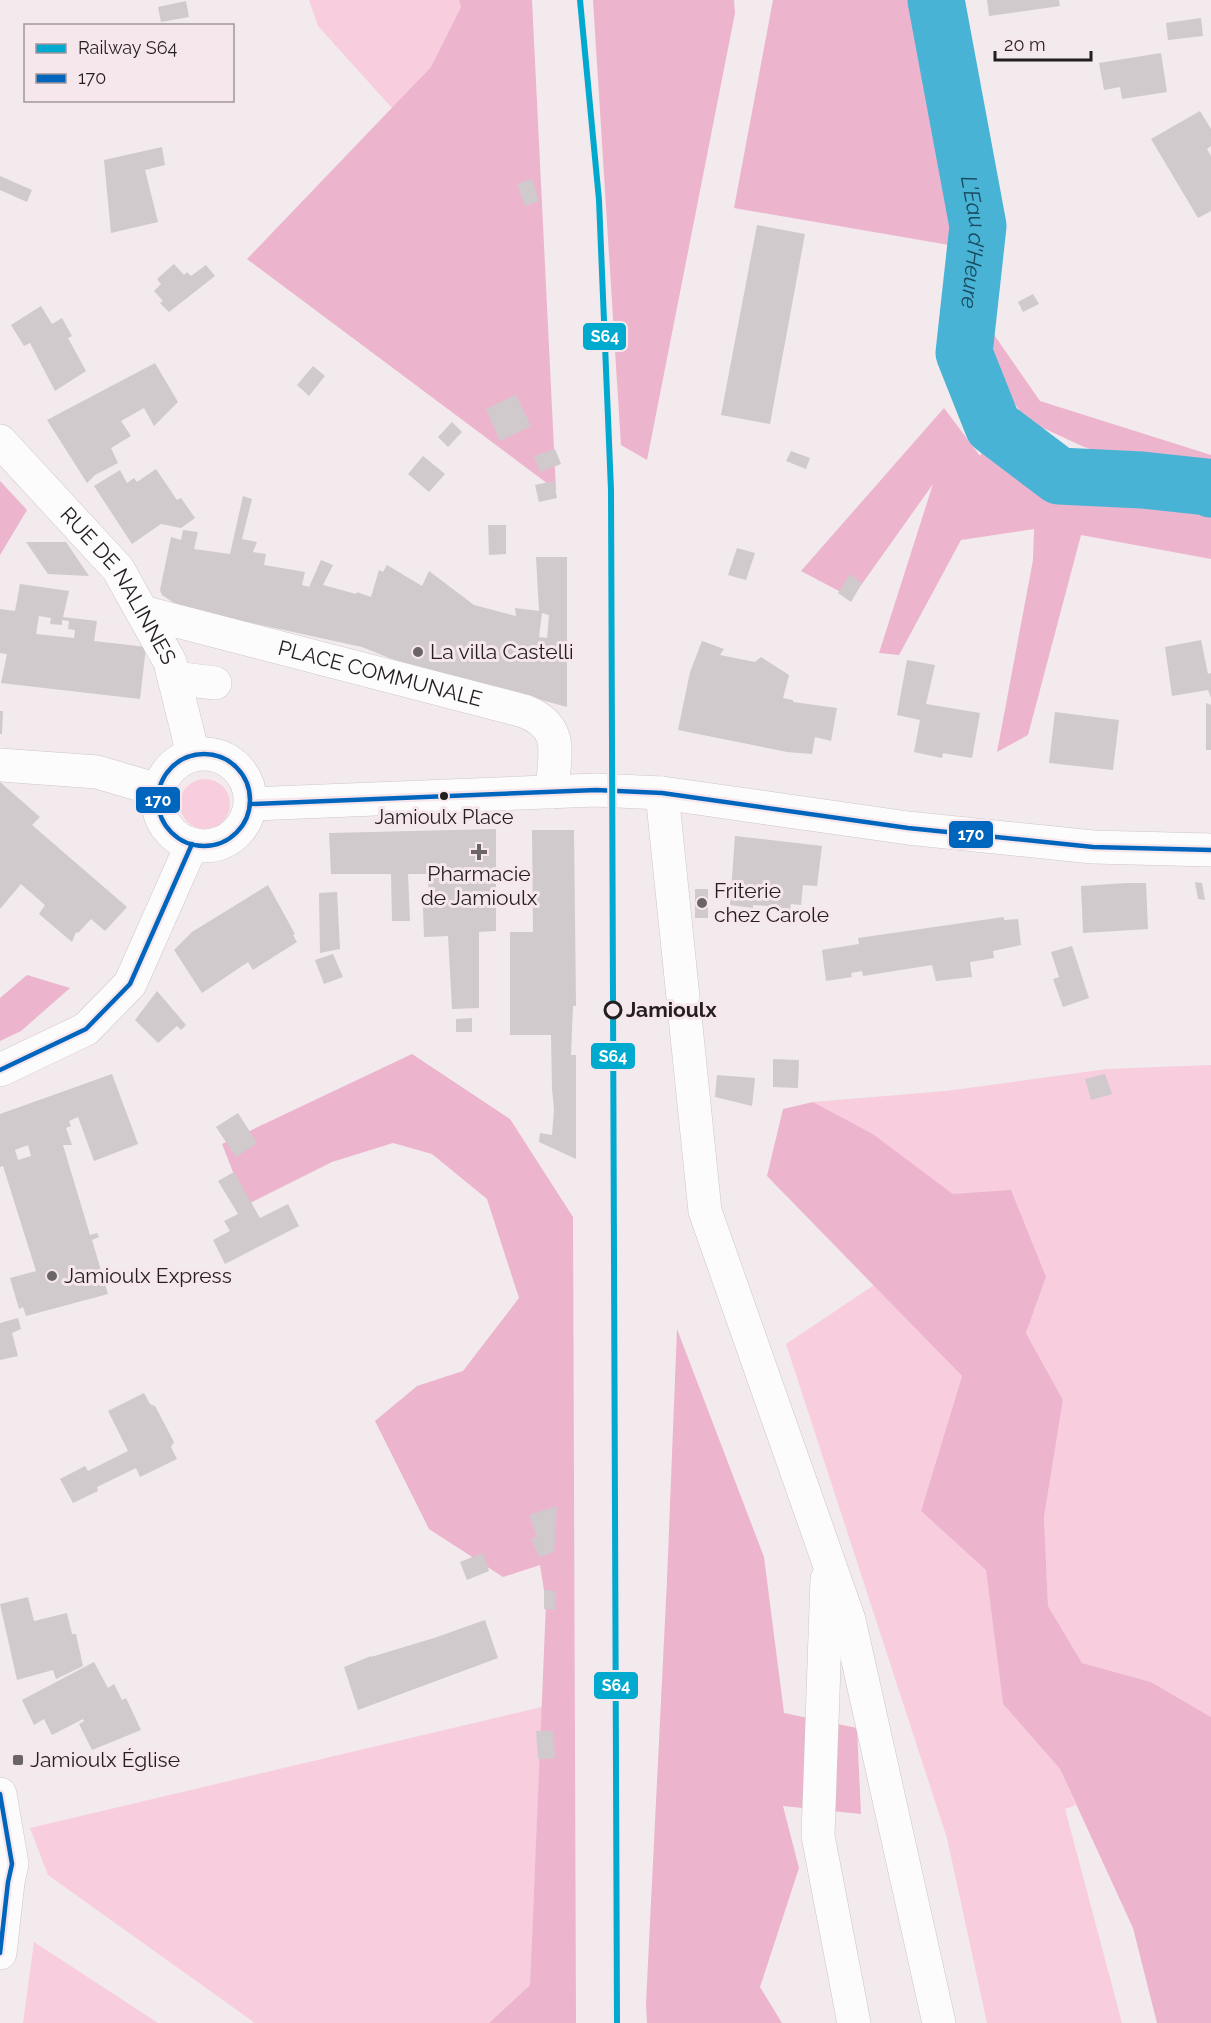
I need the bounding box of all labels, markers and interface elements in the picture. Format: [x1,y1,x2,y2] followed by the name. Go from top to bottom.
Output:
[24,24,234,102] legend
[995,24,1091,62] scale bar
[1004,34,1046,55] text: 20 m
[78,37,178,58] text: Railway S64
[78,67,106,88] text: 170
[956,174,991,310] water label: L'Eau d'Heure
[582,322,627,351] line badge: S64
[591,327,619,346] text: S64
[55,502,182,669] street label: RUE DE NALINNES
[276,635,485,712] street label: PLACE COMMUNALE
[430,639,574,664] place label: La villa Castelli
[411,645,425,659] marker: La villa Castelli
[135,786,181,814] line badge: 170
[438,790,450,802] marker: Jamioulx Place
[145,791,172,810] text: 170
[375,805,514,829] place label: Jamioulx Place
[948,820,994,849] line badge: 170
[958,825,985,844] text: 170
[472,845,486,859] marker: Pharmacie de Jamioulx
[421,861,538,910] place label: Pharmacie de Jamioulx
[714,878,829,927] place label: Friterie chez Carole
[695,896,709,910] marker: Friterie chez Carole
[626,997,717,1022] place label: Jamioulx
[604,1001,622,1019] marker: Jamioulx
[590,1042,636,1070] line badge: S64
[599,1047,627,1066] text: S64
[64,1263,232,1288] place label: Jamioulx Express
[45,1269,59,1283] marker: Jamioulx Express
[593,1671,639,1700] line badge: S64
[602,1676,630,1695] text: S64
[30,1747,180,1772] place label: Jamioulx Église
[11,1753,25,1767] marker: Jamioulx Église

